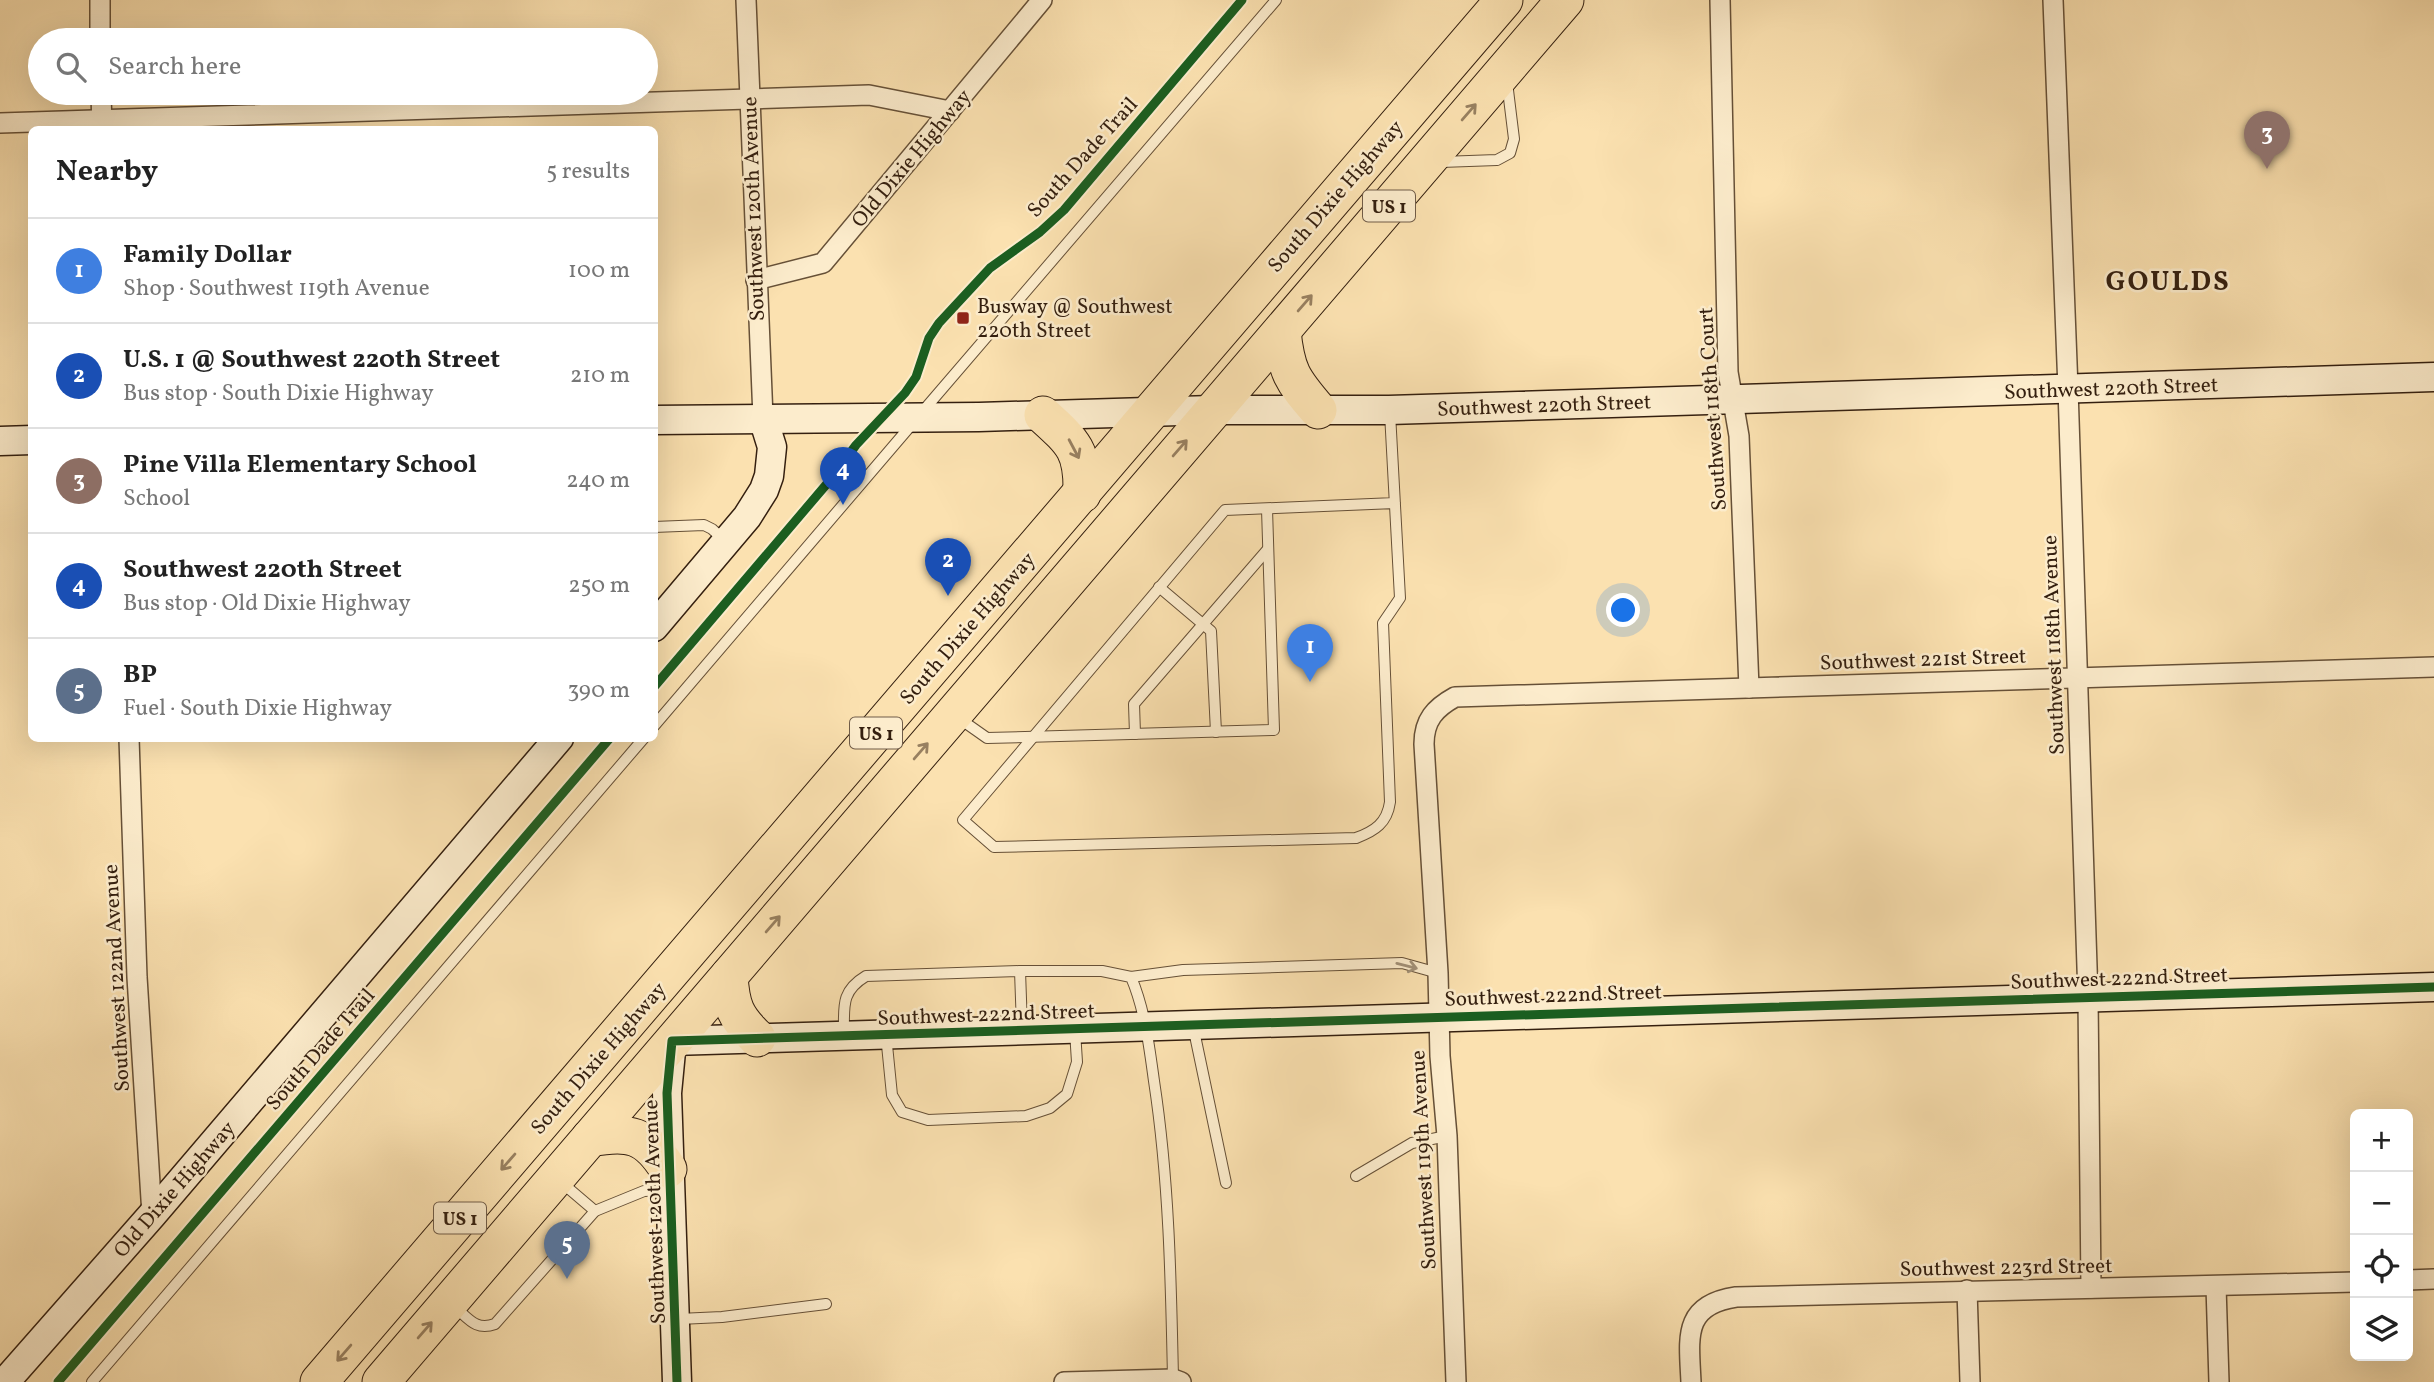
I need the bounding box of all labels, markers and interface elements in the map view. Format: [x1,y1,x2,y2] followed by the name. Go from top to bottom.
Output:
[28,28,658,105] search box
[52,48,90,86] icon: search
[108,49,241,85] text: Search here
[846,83,979,234] street label: Old Dixie Highway
[1021,91,1145,225] street label: South Dade Trail
[736,96,773,322] street label: Southwest 120th Avenue
[1461,103,1477,121] one-way arrow
[2244,111,2290,169] pin: 3
[1262,114,1411,280] street label: South Dixie Highway
[56,151,158,193] text: Nearby
[546,156,630,188] text: 5 results
[1363,190,1415,222] road number: US 1
[123,237,292,273] text: Family Dollar
[74,255,84,287] text: 1
[568,255,630,287] text: 100 m
[2105,263,2231,302] district label: GOULDS
[123,273,430,305] text: Shop · Southwest 119th Avenue
[977,293,1173,346] place label: Busway @ Southwest 220th Street
[1297,295,1313,313] one-way arrow
[1692,306,1735,512] street label: Southwest 118th Court
[955,310,971,326] marker: Busway @ Southwest 220th Street
[123,342,500,378] text: U.S. 1 @ Southwest 220th Street
[73,360,85,392] text: 2
[570,360,630,392] text: 210 m
[2003,371,2219,408] street label: Southwest 220th Street
[123,378,434,410] text: Bus stop · South Dixie Highway
[1436,388,1652,425] street label: Southwest 220th Street
[1068,438,1081,459] one-way arrow
[1172,439,1188,457] one-way arrow
[123,447,477,483] text: Pine Villa Elementary School
[820,447,866,505] pin: 4
[73,465,85,497] text: 3
[566,465,630,497] text: 240 m
[123,483,190,515] text: School
[2036,534,2073,755] street label: Southwest 118th Avenue
[925,538,971,596] pin: 2
[894,546,1043,712] street label: South Dixie Highway
[123,552,402,588] text: Southwest 220th Street
[72,570,86,602] text: 4
[568,570,630,602] text: 250 m
[123,588,411,620] text: Bus stop · Old Dixie Highway
[1606,593,1640,627] your location
[1287,624,1333,682] pin: 1
[1819,642,2027,679] street label: Southwest 221st Street
[123,657,157,693] text: BP
[73,675,85,707] text: 5
[567,675,630,707] text: 390 m
[123,693,392,725] text: Fuel · South Dixie Highway
[850,718,902,748] road number: US 1
[913,743,929,761] one-way arrow
[97,863,138,1093] street label: Southwest 122nd Avenue
[765,915,781,933] one-way arrow
[1395,960,1417,973] one-way arrow
[2010,961,2228,998] street label: Southwest 222nd Street
[525,976,674,1142] street label: South Dixie Highway
[1444,978,1662,1015] street label: Southwest 222nd Street
[260,983,382,1117] street label: South Dade Trail
[877,997,1095,1034] street label: Southwest 222nd Street
[1404,1049,1445,1271] street label: Southwest 119th Avenue
[637,1099,674,1325] street label: Southwest 120th Avenue
[2350,1109,2413,1361] map controls
[2350,1109,2413,1172] button: +
[108,1115,243,1265] street label: Old Dixie Highway
[500,1153,516,1171] one-way arrow
[2350,1172,2413,1235] button: −
[434,1202,486,1234] road number: US 1
[544,1221,590,1279] pin: 5
[2350,1235,2413,1298] button: locate
[1899,1252,2113,1285] street label: Southwest 223rd Street
[2350,1298,2413,1361] button: layers
[417,1322,433,1340] one-way arrow
[336,1344,352,1362] one-way arrow

